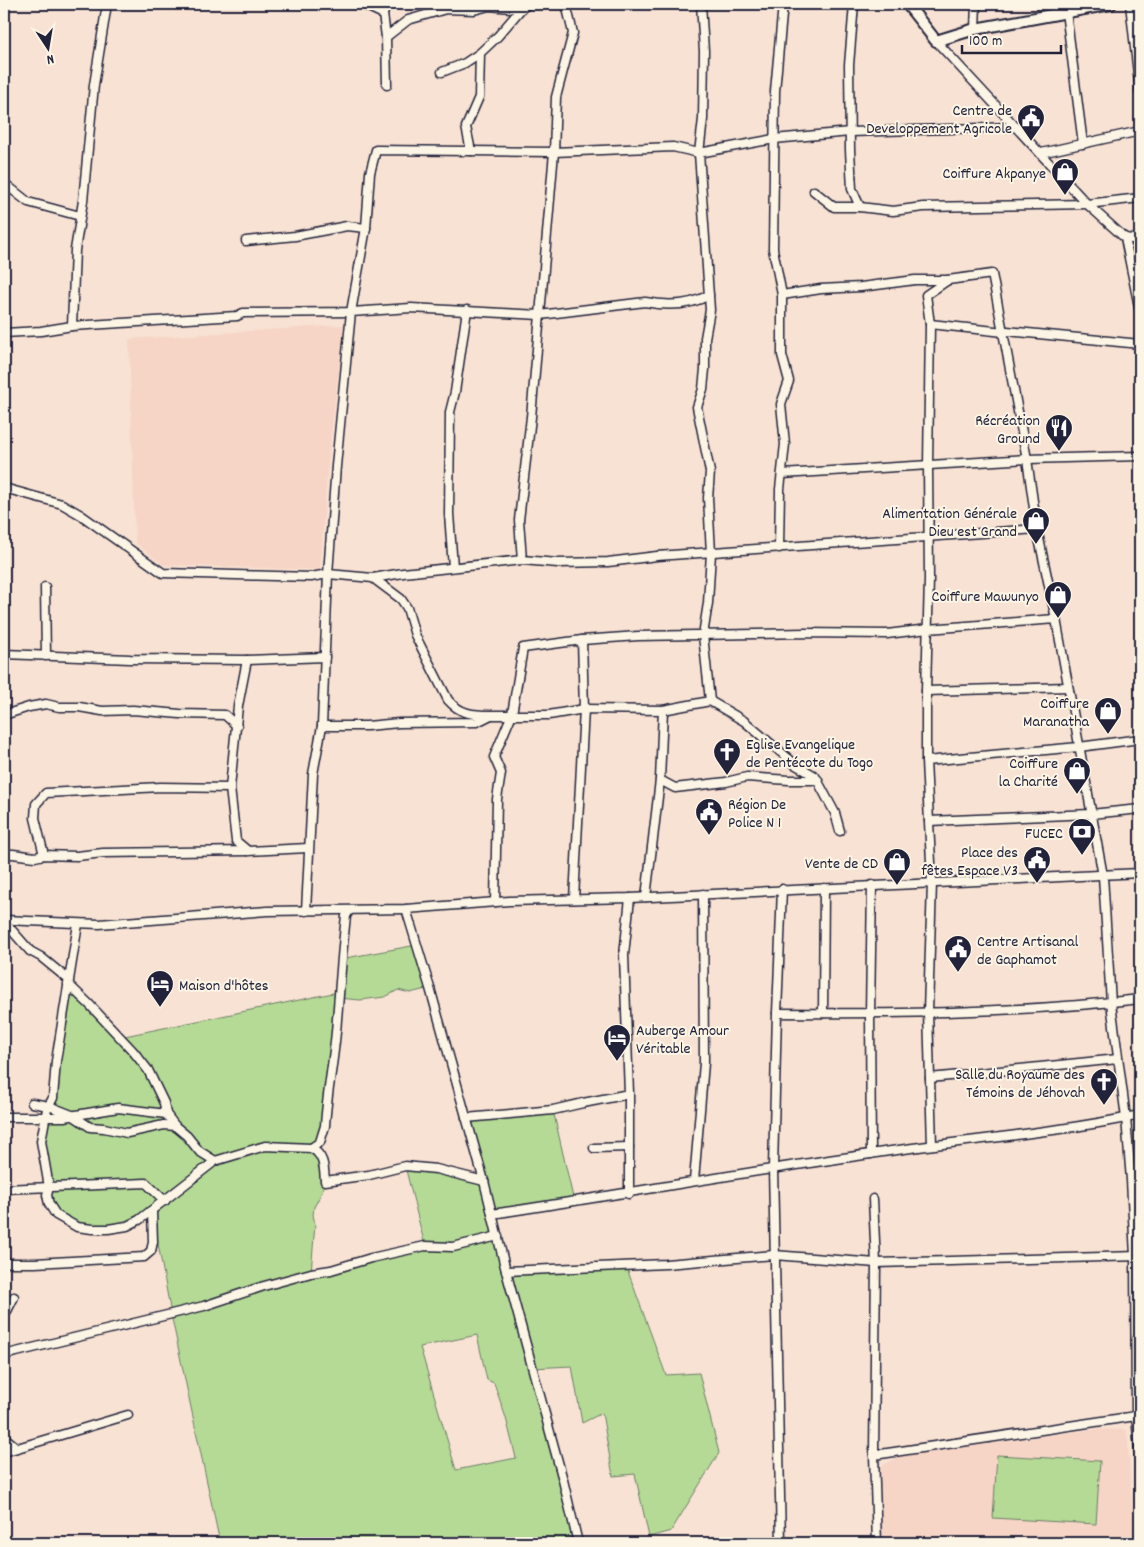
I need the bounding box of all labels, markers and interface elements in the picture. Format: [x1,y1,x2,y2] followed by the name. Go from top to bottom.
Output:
[22,22,72,72] north arrow
[962,22,1060,54] scale bar
[969,31,1002,53] text: 100 m
[45,48,56,69] text: N
[866,100,1012,141] place label: Centre de Developpement Agricole
[1016,103,1046,142] public building icon: Centre de Developpement Agricole
[1050,157,1080,196] shop icon: Coiffure Akpanye
[943,163,1046,186] place label: Coiffure Akpanye
[975,410,1040,451] place label: Récréation Ground
[1044,413,1074,452] restaurant icon: Récréation Ground
[882,503,1017,544] place label: Alimentation Générale Dieu est Grand
[1021,506,1051,545] shop icon: Alimentation Générale Dieu est Grand
[1043,580,1073,619] shop icon: Coiffure Mawunyo
[932,586,1039,609] place label: Coiffure Mawunyo
[1023,693,1089,734] place label: Coiffure Maranatha
[1093,696,1123,735] shop icon: Coiffure Maranatha
[746,734,873,775] place label: Eglise Evangelique de Pentécote du Togo
[712,737,742,776] church icon: Eglise Evangelique de Pentécote du Togo
[999,753,1058,794] place label: Coiffure la Charité
[1062,756,1092,795] shop icon: Coiffure la Charité
[728,794,786,835] place label: Région De Police N 1
[694,797,724,836] public building icon: Région De Police N 1
[1067,817,1097,856] bank icon: FUCEC
[1025,823,1063,846] place label: FUCEC
[921,842,1018,883] place label: Place des fêtes Espace V3
[1022,845,1052,884] public building icon: Place des fêtes Espace V3
[882,847,912,886] shop icon: Vente de CD
[805,853,878,876] place label: Vente de CD
[977,931,1079,972] place label: Centre Artisanal de Gaphamot
[943,934,973,973] public building icon: Centre Artisanal de Gaphamot
[145,969,175,1008] hotel icon: Maison d'hôtes
[179,975,269,998] place label: Maison d'hôtes
[636,1020,729,1061] place label: Auberge Amour Véritable
[602,1023,632,1062] hotel icon: Auberge Amour Véritable
[955,1064,1085,1105] place label: Salle du Royaume des Témoins de Jéhovah
[1089,1067,1119,1106] church icon: Salle du Royaume des Témoins de Jéhovah

